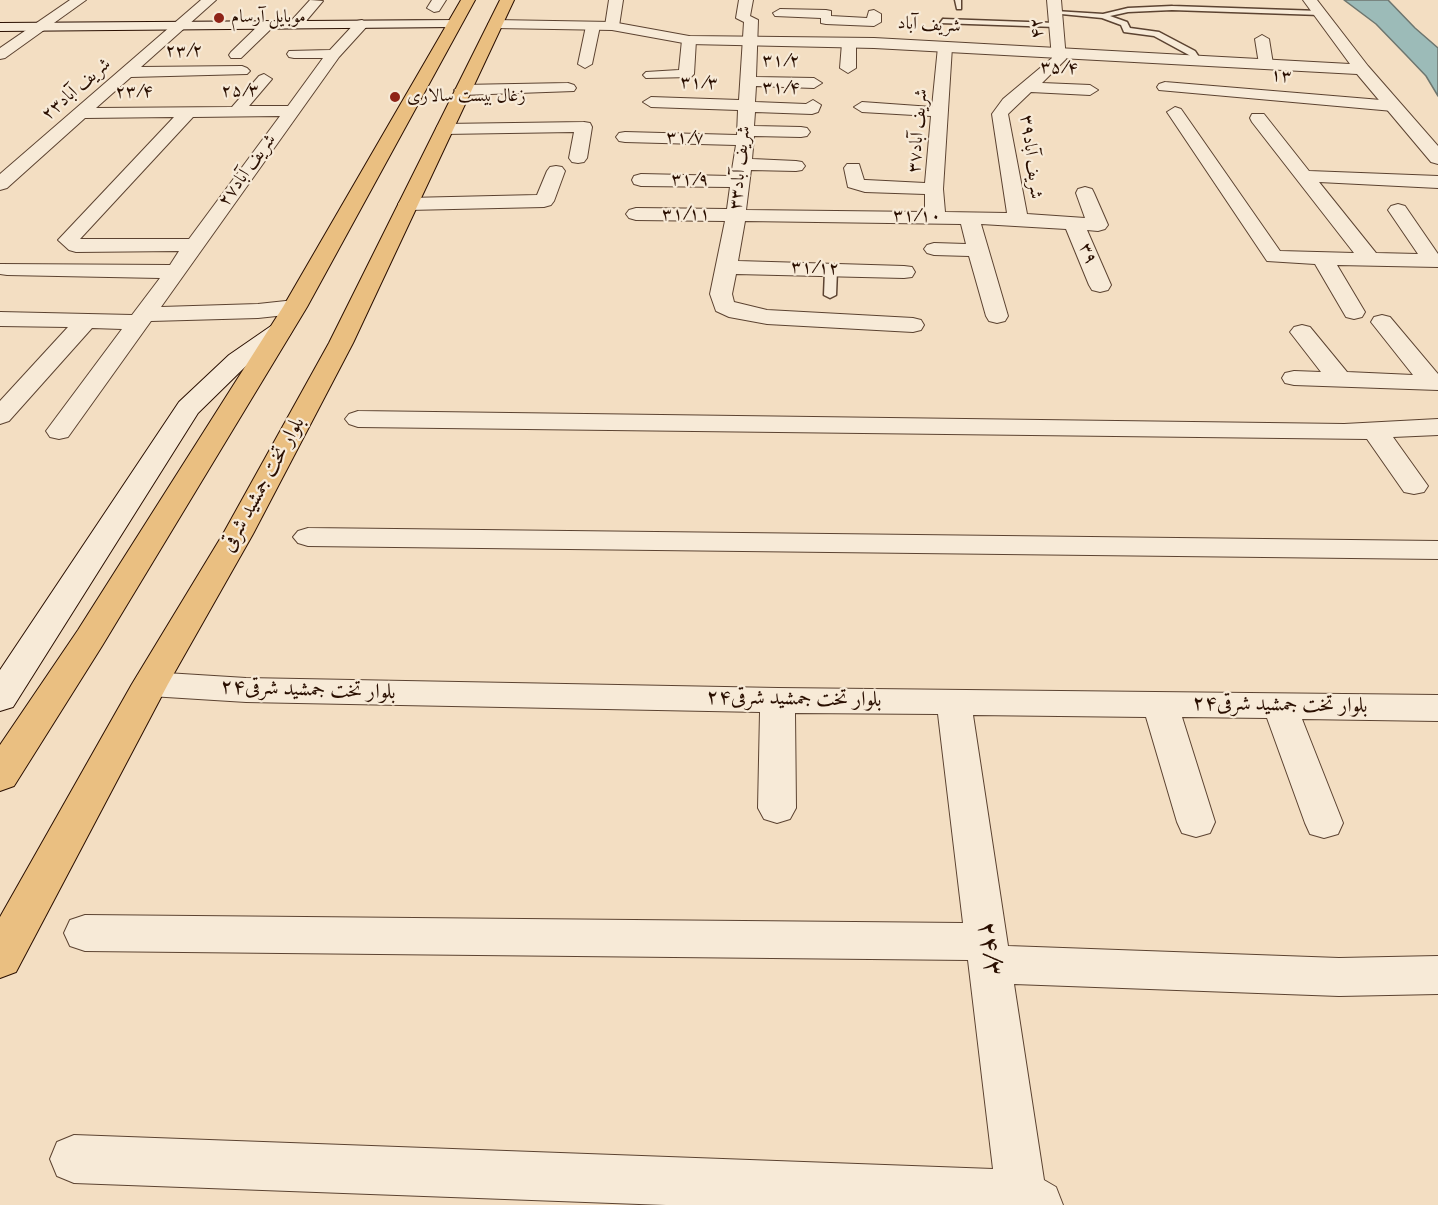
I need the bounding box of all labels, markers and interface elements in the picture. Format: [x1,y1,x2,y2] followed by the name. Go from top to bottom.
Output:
[231,7,306,29] place label: موبایل آرسام
[212,11,226,25] marker: موبایل آرسام
[897,14,961,38] street label: شریف آباد
[1026,17,1050,39] street label: ۴۲
[165,41,203,63] street label: ۲۳/۲
[762,51,800,73] street label: ۳۱/۲
[38,54,116,126] street label: شریف آباد۲۳
[1040,58,1078,80] street label: ۳۵/۴
[1270,65,1292,89] street label: ۱۳
[680,73,718,95] street label: ۳۱/۳
[762,78,800,100] street label: ۳۱/۴
[221,81,259,103] street label: ۲۵/۳
[115,82,153,104] street label: ۲۳/۴
[407,86,526,108] place label: زغال بیست سالاری
[905,88,933,174] street label: شریف آباد۳۷
[388,90,402,104] marker: زغال بیست سالاری
[1014,114,1046,200] street label: شریف آباد۳۹
[726,125,756,211] street label: شریف آباد۳۳
[666,128,704,150] street label: ۳۱/۷
[214,131,282,211] street label: شریف آباد۲۷
[671,170,709,192] street label: ۳۱/۹
[662,204,710,226] street label: ۳۱/۱۱
[893,206,941,228] street label: ۳۱/۱۰
[1073,240,1101,268] street label: ۳۹
[791,257,839,281] street label: ۳۱/۱۲
[216,413,312,557] street label: بلوار تخت جمشید شرقی
[220,675,396,707] street label: بلوار تخت جمشید شرقی۲۴
[706,686,882,714] street label: بلوار تخت جمشید شرقی۲۴
[1192,692,1368,720] street label: بلوار تخت جمشید شرقی۲۴
[969,920,1007,978] street label: ۲۴/۳

